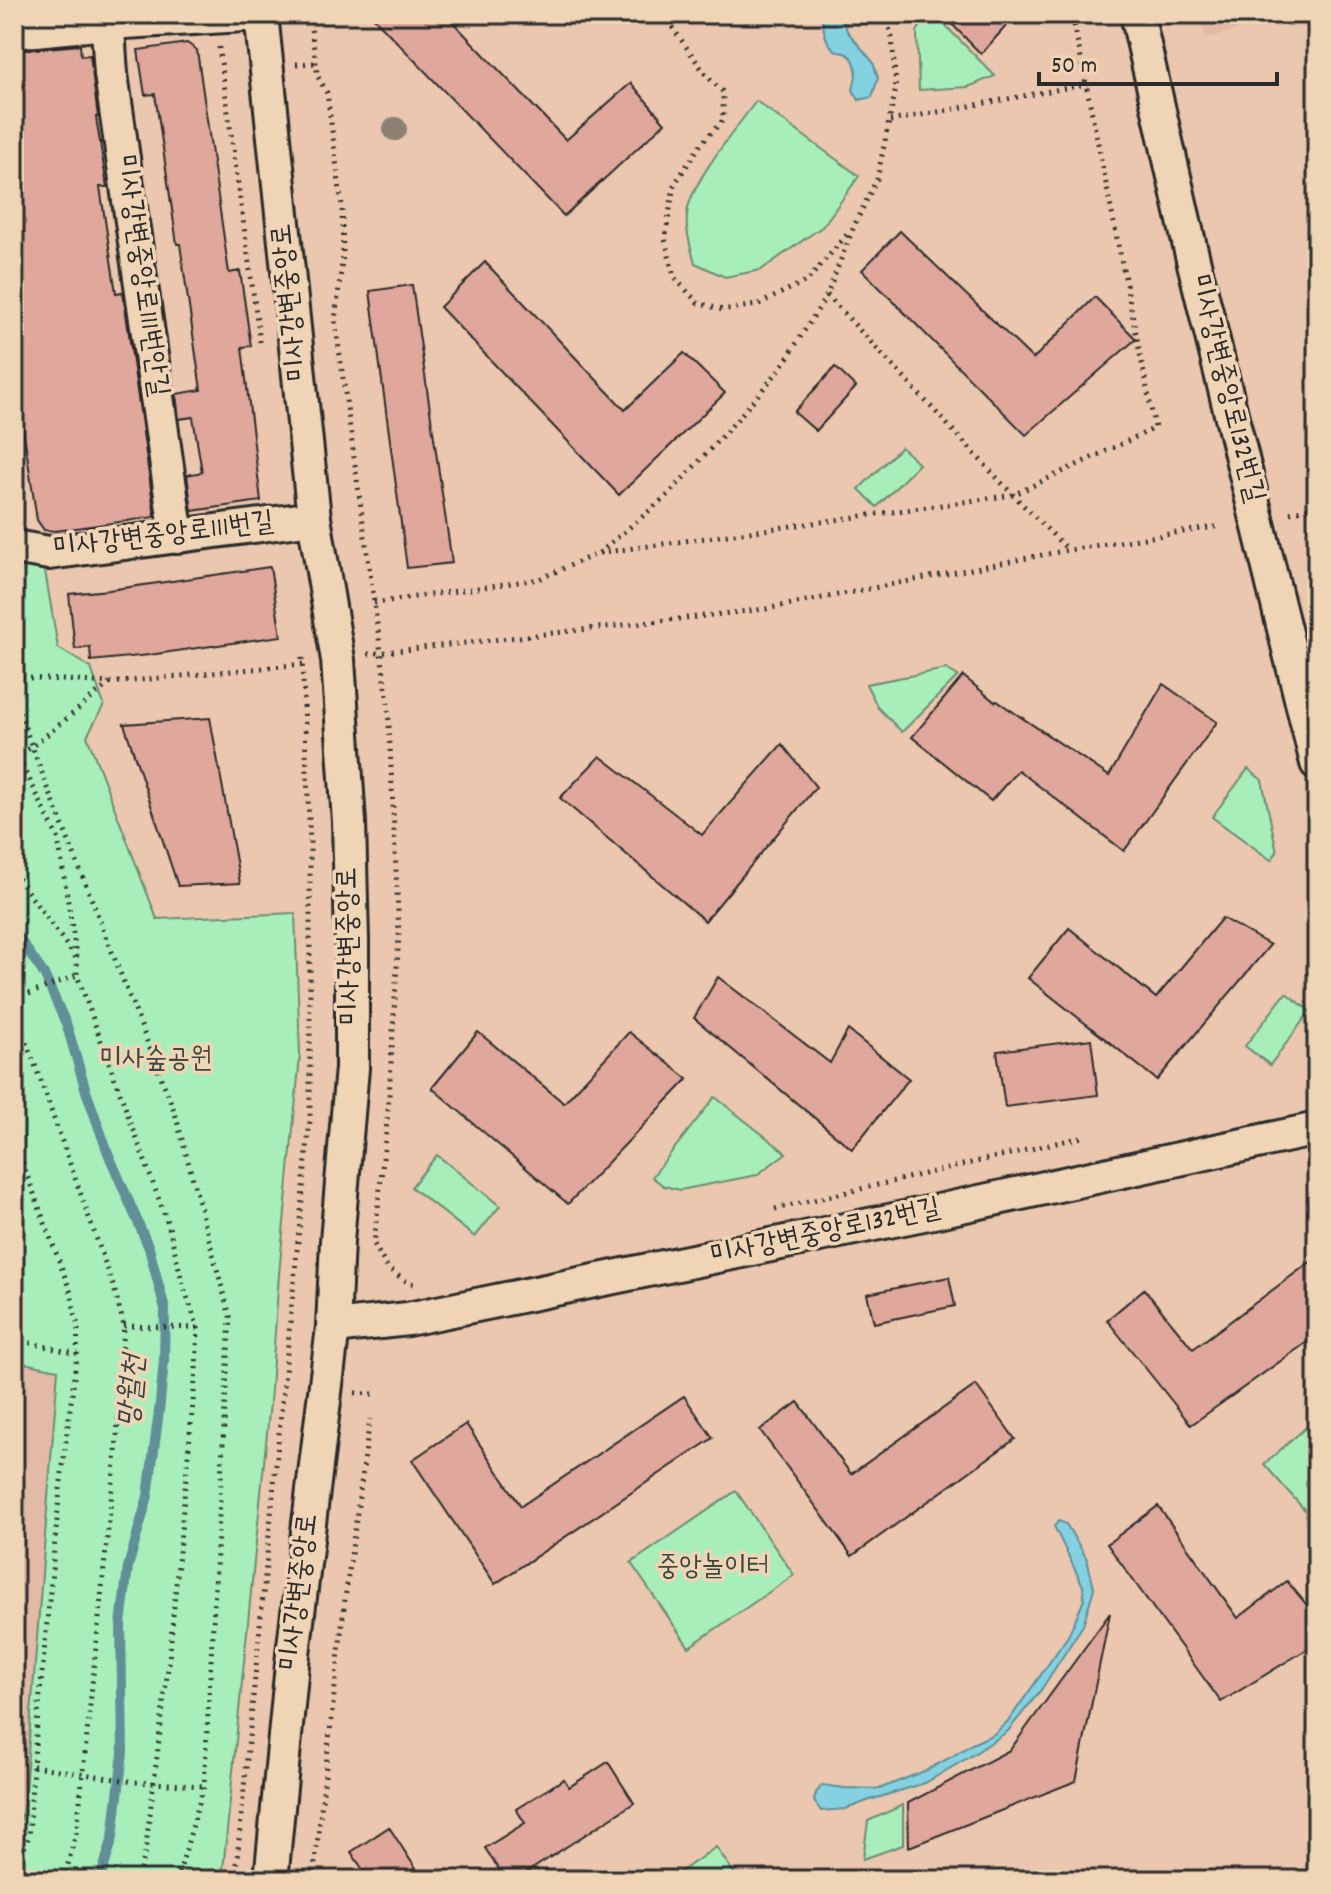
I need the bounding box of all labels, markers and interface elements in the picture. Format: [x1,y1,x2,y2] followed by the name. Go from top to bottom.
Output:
[1039,36,1277,86] scale bar
[1051,50,1097,84] text: 50 m
[103,153,177,399] street label: 미사강변중앙로111번안길
[264,221,320,383] street label: 미사강변중앙로
[1177,271,1273,507] street label: 미사강변중앙로132번길
[52,504,276,570] street label: 미사강변중앙로111번길
[330,867,372,1025] street label: 미사강변중앙로
[100,1041,212,1081] park label: 미사숲공원
[708,1190,944,1278] street label: 미사강변중앙로132번길
[109,1350,159,1429] water label: 망월천
[272,1511,330,1673] street label: 미사강변중앙로
[657,1549,769,1589] park label: 중앙놀이터

